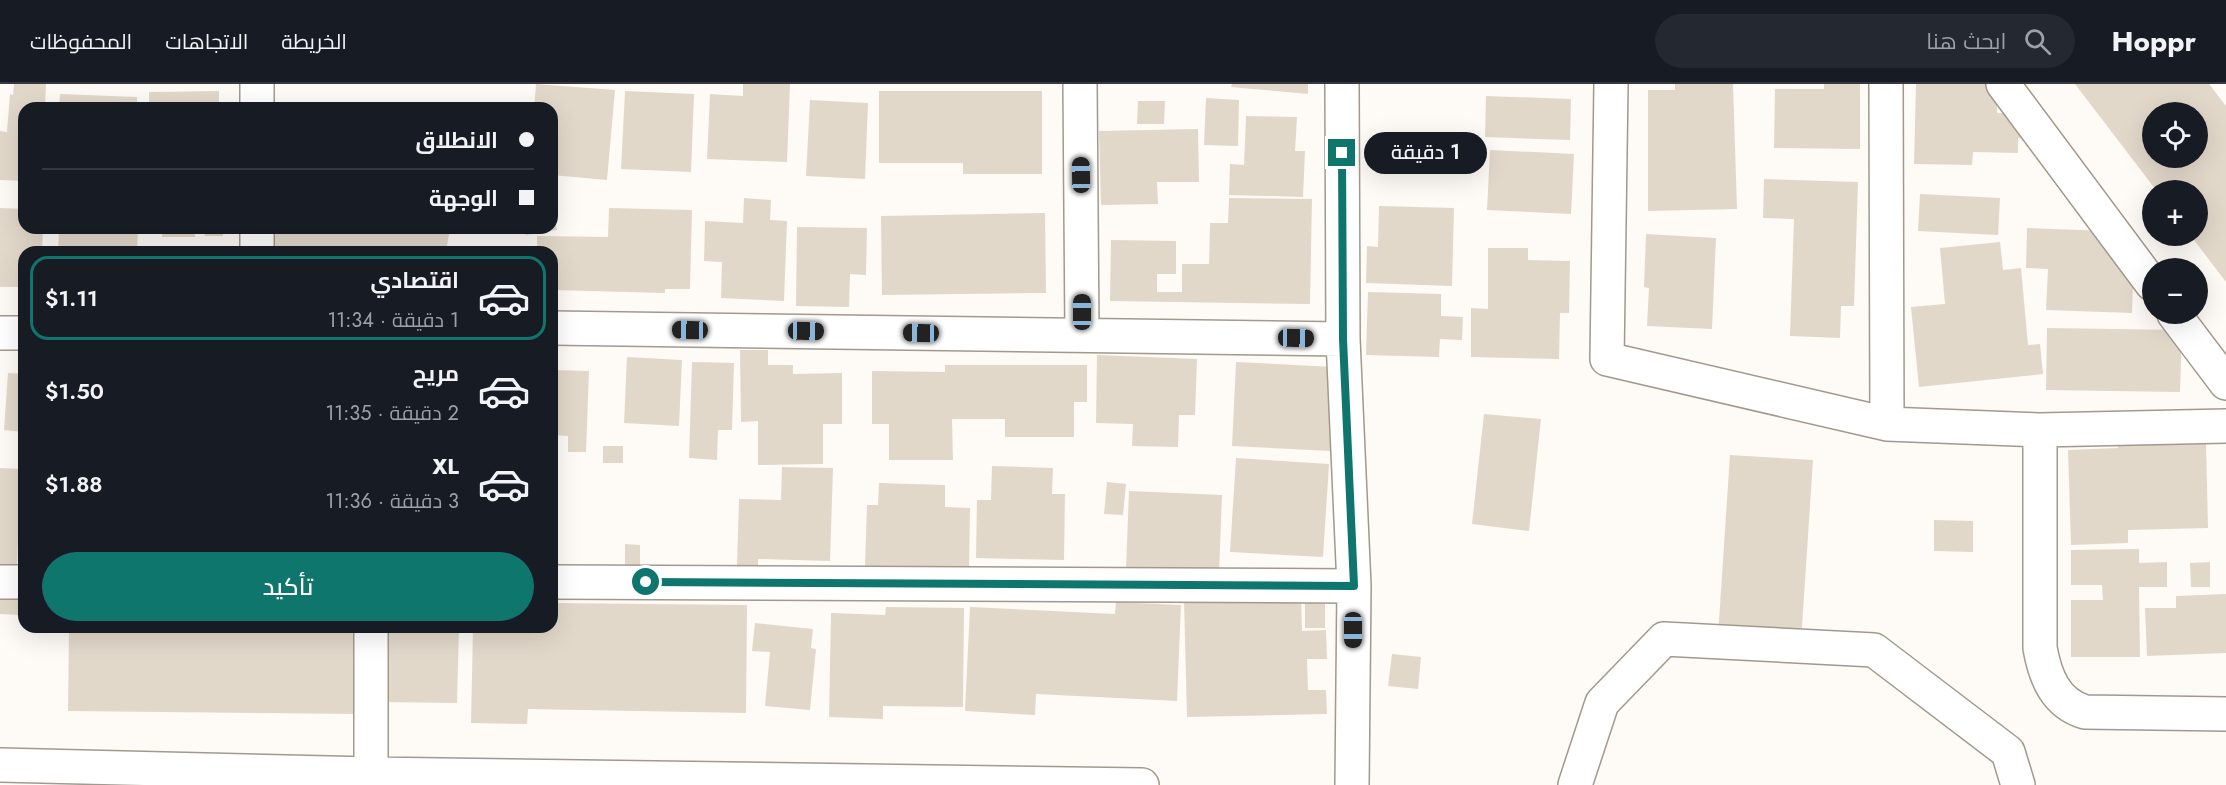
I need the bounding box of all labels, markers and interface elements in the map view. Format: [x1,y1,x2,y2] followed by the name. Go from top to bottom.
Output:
[1655,14,2075,68] search box
[2111,21,2196,62] text: Hoppr
[1926,25,2006,57] text: ابحث هنا
[2021,25,2054,58] icon: search
[30,27,132,57] text: المحفوظات
[165,27,248,57] text: الاتجاهات
[281,27,347,57] text: الخريطة
[2142,102,2208,324] map controls
[2142,102,2208,168] button: locate
[415,124,498,156] text: الانطلاق
[1363,132,1486,174] callout: 1 دقيقة
[1391,138,1460,167] text: 1 دقيقة
[1328,139,1355,166] route end
[1072,157,1090,193] car
[2142,180,2208,246] button: +
[429,182,498,214] text: الوجهة
[2142,258,2208,324] button: −
[370,264,459,296] text: اقتصادي
[477,271,531,325] icon: car
[45,282,98,314] text: $1.11
[1073,294,1091,330] car
[327,306,459,335] text: 1 دقيقة · 11:34
[672,321,708,339] car
[788,322,824,340] car
[903,324,939,342] car
[1278,329,1314,347] car
[413,357,459,389] text: مريح
[477,364,531,418] icon: car
[45,375,104,407] text: $1.50
[325,399,459,428] text: 2 دقيقة · 11:35
[432,450,459,482] text: XL
[477,457,531,511] icon: car
[45,468,103,500] text: $1.88
[326,487,459,516] text: 3 دقيقة · 11:36
[42,552,534,621] button: تأكيد
[632,568,659,595] route start
[1344,612,1362,648] car

